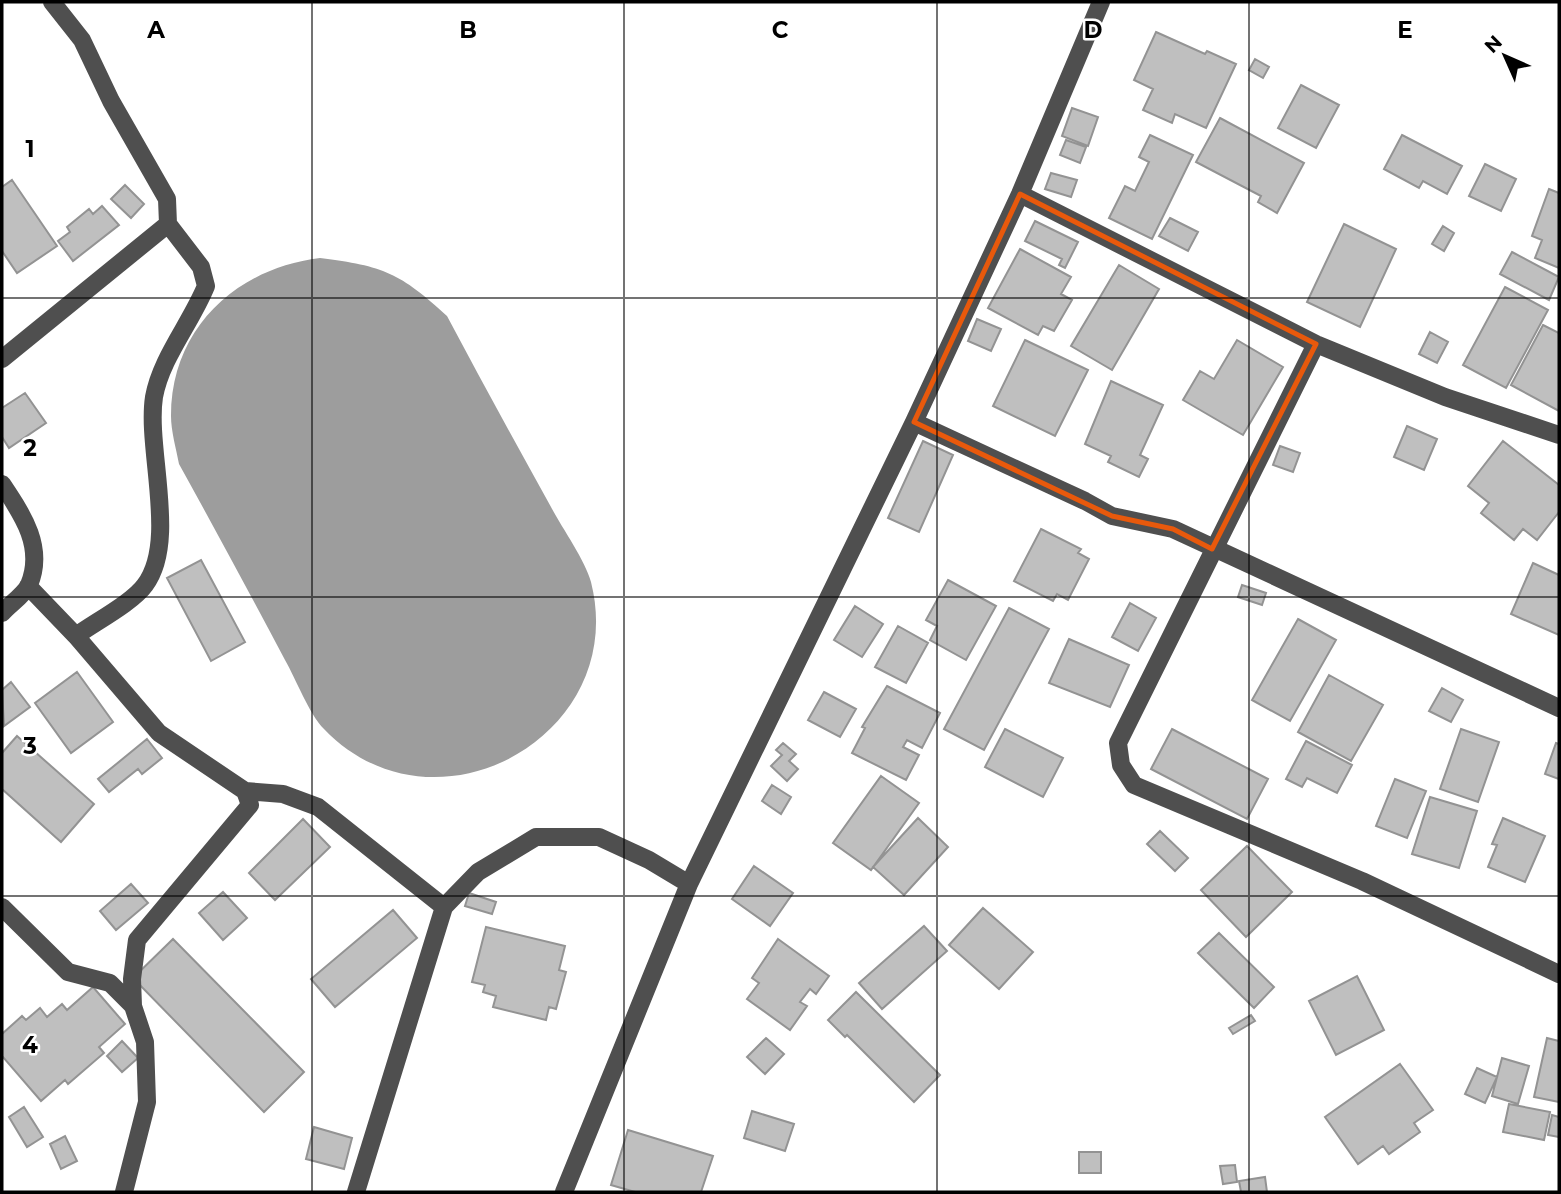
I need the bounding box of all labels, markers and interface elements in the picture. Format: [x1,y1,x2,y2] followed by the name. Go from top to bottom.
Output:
[146,16,165,44] text: A
[459,16,477,44] text: B
[772,16,789,44] text: C
[1084,16,1103,44] text: D
[1397,16,1413,44] text: E
[1470,21,1540,91] north arrow
[1480,31,1507,58] text: N
[25,135,35,163] text: 1
[23,434,37,462] text: 2
[22,732,37,760] text: 3
[22,1031,38,1059] text: 4

